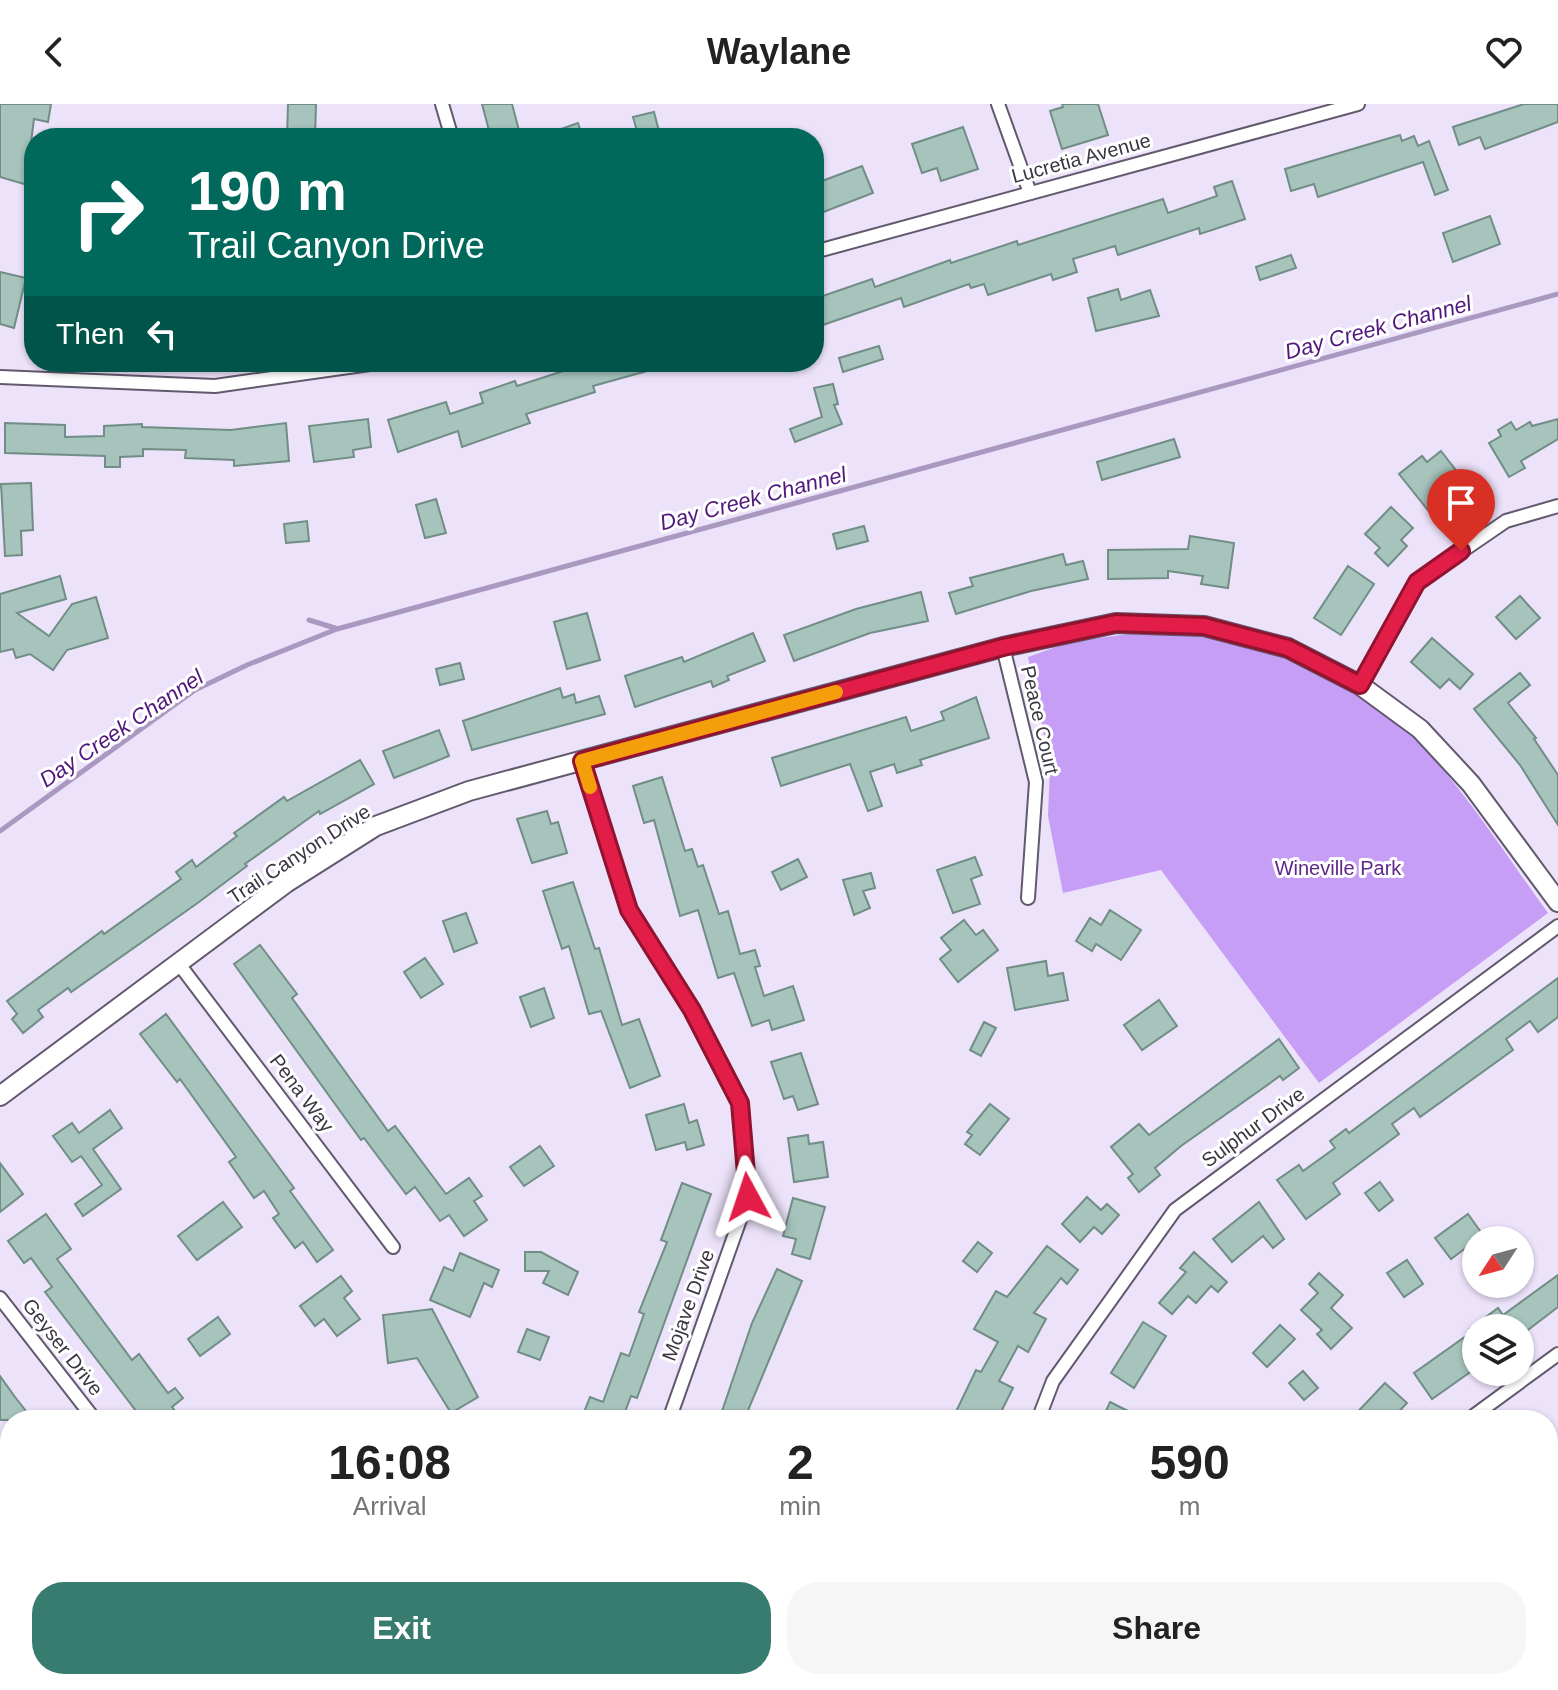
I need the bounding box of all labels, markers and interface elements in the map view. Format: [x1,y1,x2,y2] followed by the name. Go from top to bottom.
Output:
[32,30,76,74] icon: back
[1482,30,1526,74] icon: heart
[707,31,851,72] text: Waylane
[1009,129,1153,187] street label: Lucretia Avenue
[188,159,347,222] text: 190 m
[56,160,160,264] icon: right
[188,225,485,266] text: Trail Canyon Drive
[1282,290,1475,364] water label: Day Creek Channel
[140,312,184,356] icon: left
[56,317,124,350] text: Then
[657,461,850,535] water label: Day Creek Channel
[1427,469,1495,551] pin
[1439,481,1483,525] icon: arrive
[1017,663,1063,777] street label: Peace Court
[35,664,209,792] water label: Day Creek Channel
[224,800,374,908] street label: Trail Canyon Drive
[1275,857,1402,879] park label: Wineville Park
[266,1050,338,1136] street label: Pena Way
[1198,1082,1308,1172] street label: Sulphur Drive
[706,1155,790,1239] position arrow
[1462,1226,1534,1298] north arrow
[1462,1226,1534,1386] map controls
[658,1246,718,1364] street label: Mojave Drive
[18,1294,108,1400] street label: Geyser Drive
[1462,1314,1534,1386] button: layers
[328,1436,451,1489] text: 16:08
[787,1436,814,1489] text: 2
[1150,1436,1230,1489] text: 590
[353,1491,427,1521] text: Arrival
[779,1491,821,1521] text: min
[1179,1491,1200,1521] text: m
[32,1582,771,1674] button: Exit
[787,1582,1526,1674] button: Share

